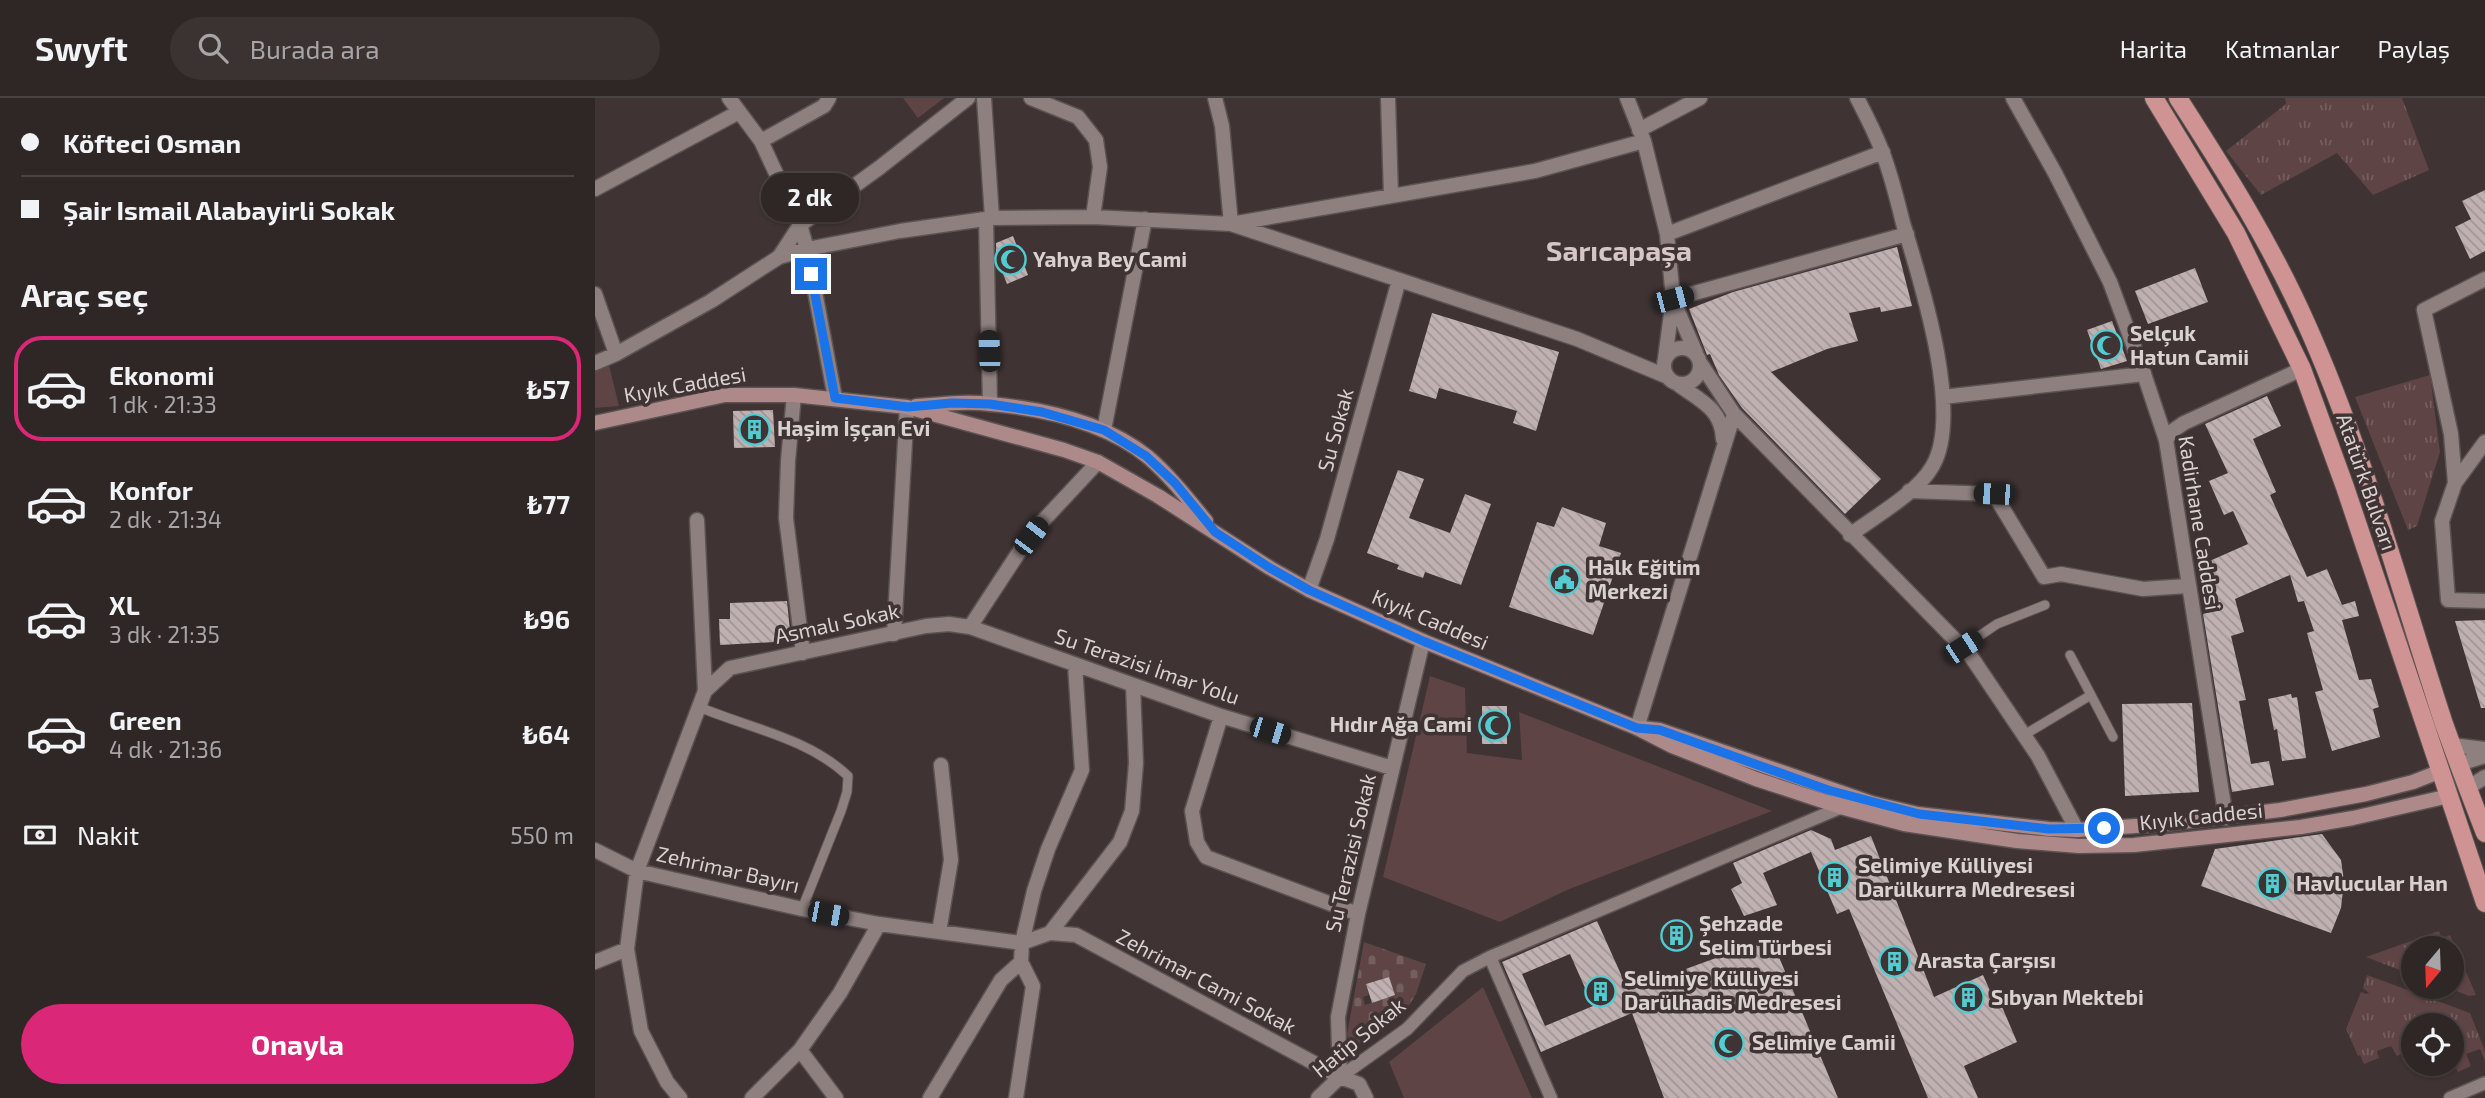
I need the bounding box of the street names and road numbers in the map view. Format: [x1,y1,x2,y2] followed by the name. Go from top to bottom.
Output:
[622,360,748,407] street label: Kıyık Caddesi
[1311,385,1358,474] street label: Su Sokak
[2332,410,2402,553] street label: Atatürk Bulvarı
[2174,434,2227,612] street label: Kadirhane Caddesi
[1369,583,1492,654] street label: Kıyık Caddesi
[772,597,901,648] street label: Asmalı Sokak
[1052,622,1243,709] street label: Su Terazisi İmar Yolu
[1319,771,1380,934] street label: Su Terazisi Sokak
[2138,797,2264,834] street label: Kıyık Caddesi
[654,840,802,897] street label: Zehrimar Bayırı
[1113,923,1301,1039] street label: Zehrimar Cami Sokak
[1307,992,1410,1082] street label: Hatip Sokak

